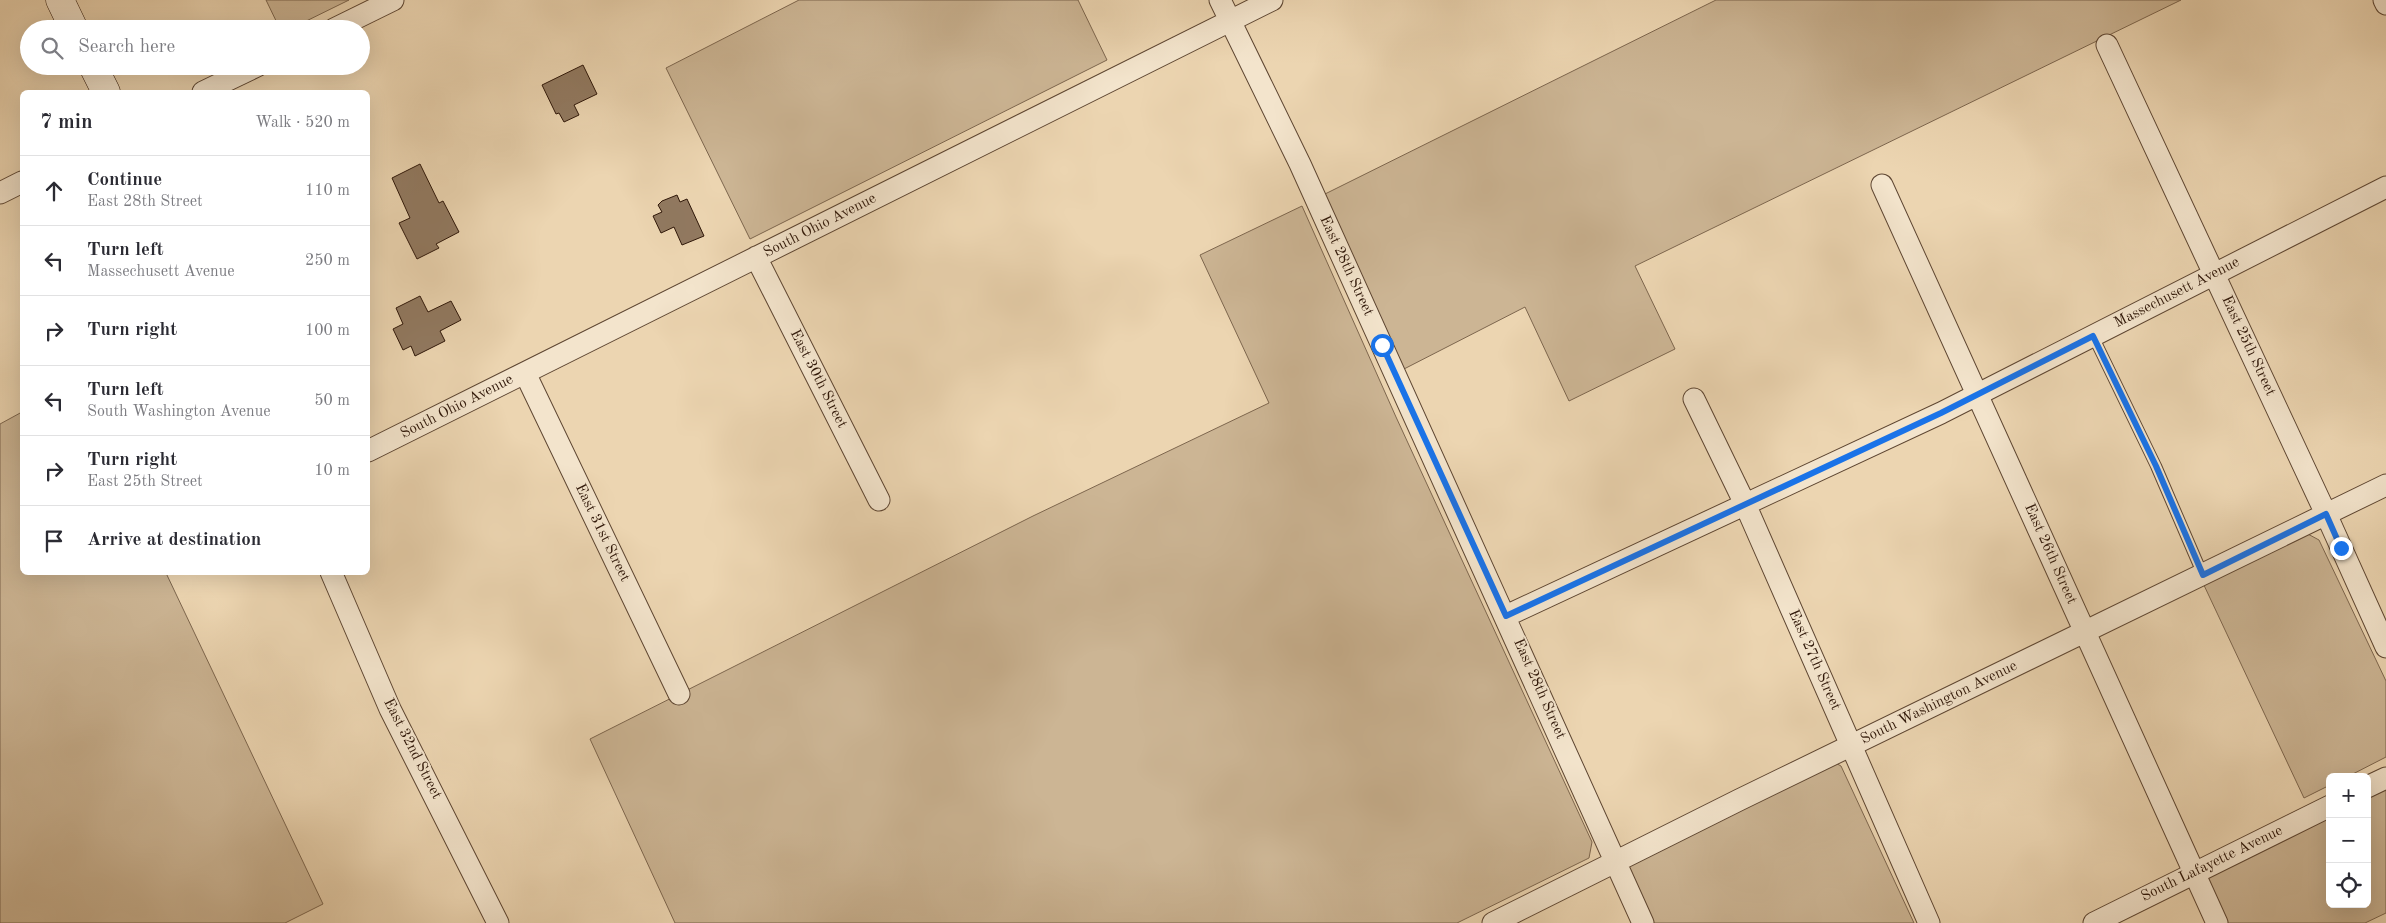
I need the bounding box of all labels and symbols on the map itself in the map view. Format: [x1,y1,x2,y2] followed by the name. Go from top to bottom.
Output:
[761,191,879,261] street label: South Ohio Avenue
[1316,214,1376,318] street label: East 28th Street
[2112,255,2242,331] street label: Massechusett Avenue
[2218,294,2278,398] street label: East 25th Street
[787,327,849,431] street label: East 30th Street
[1371,334,1394,357] route start
[398,372,516,442] street label: South Ohio Avenue
[572,482,632,584] street label: East 31st Street
[2021,501,2079,607] street label: East 26th Street
[2330,537,2353,560] route end
[1785,607,1843,713] street label: East 27th Street
[1510,636,1568,742] street label: East 28th Street
[1858,658,2020,747] street label: South Washington Avenue
[380,696,444,802] street label: East 32nd Street
[2139,823,2285,905] street label: South Lafayette Avenue

